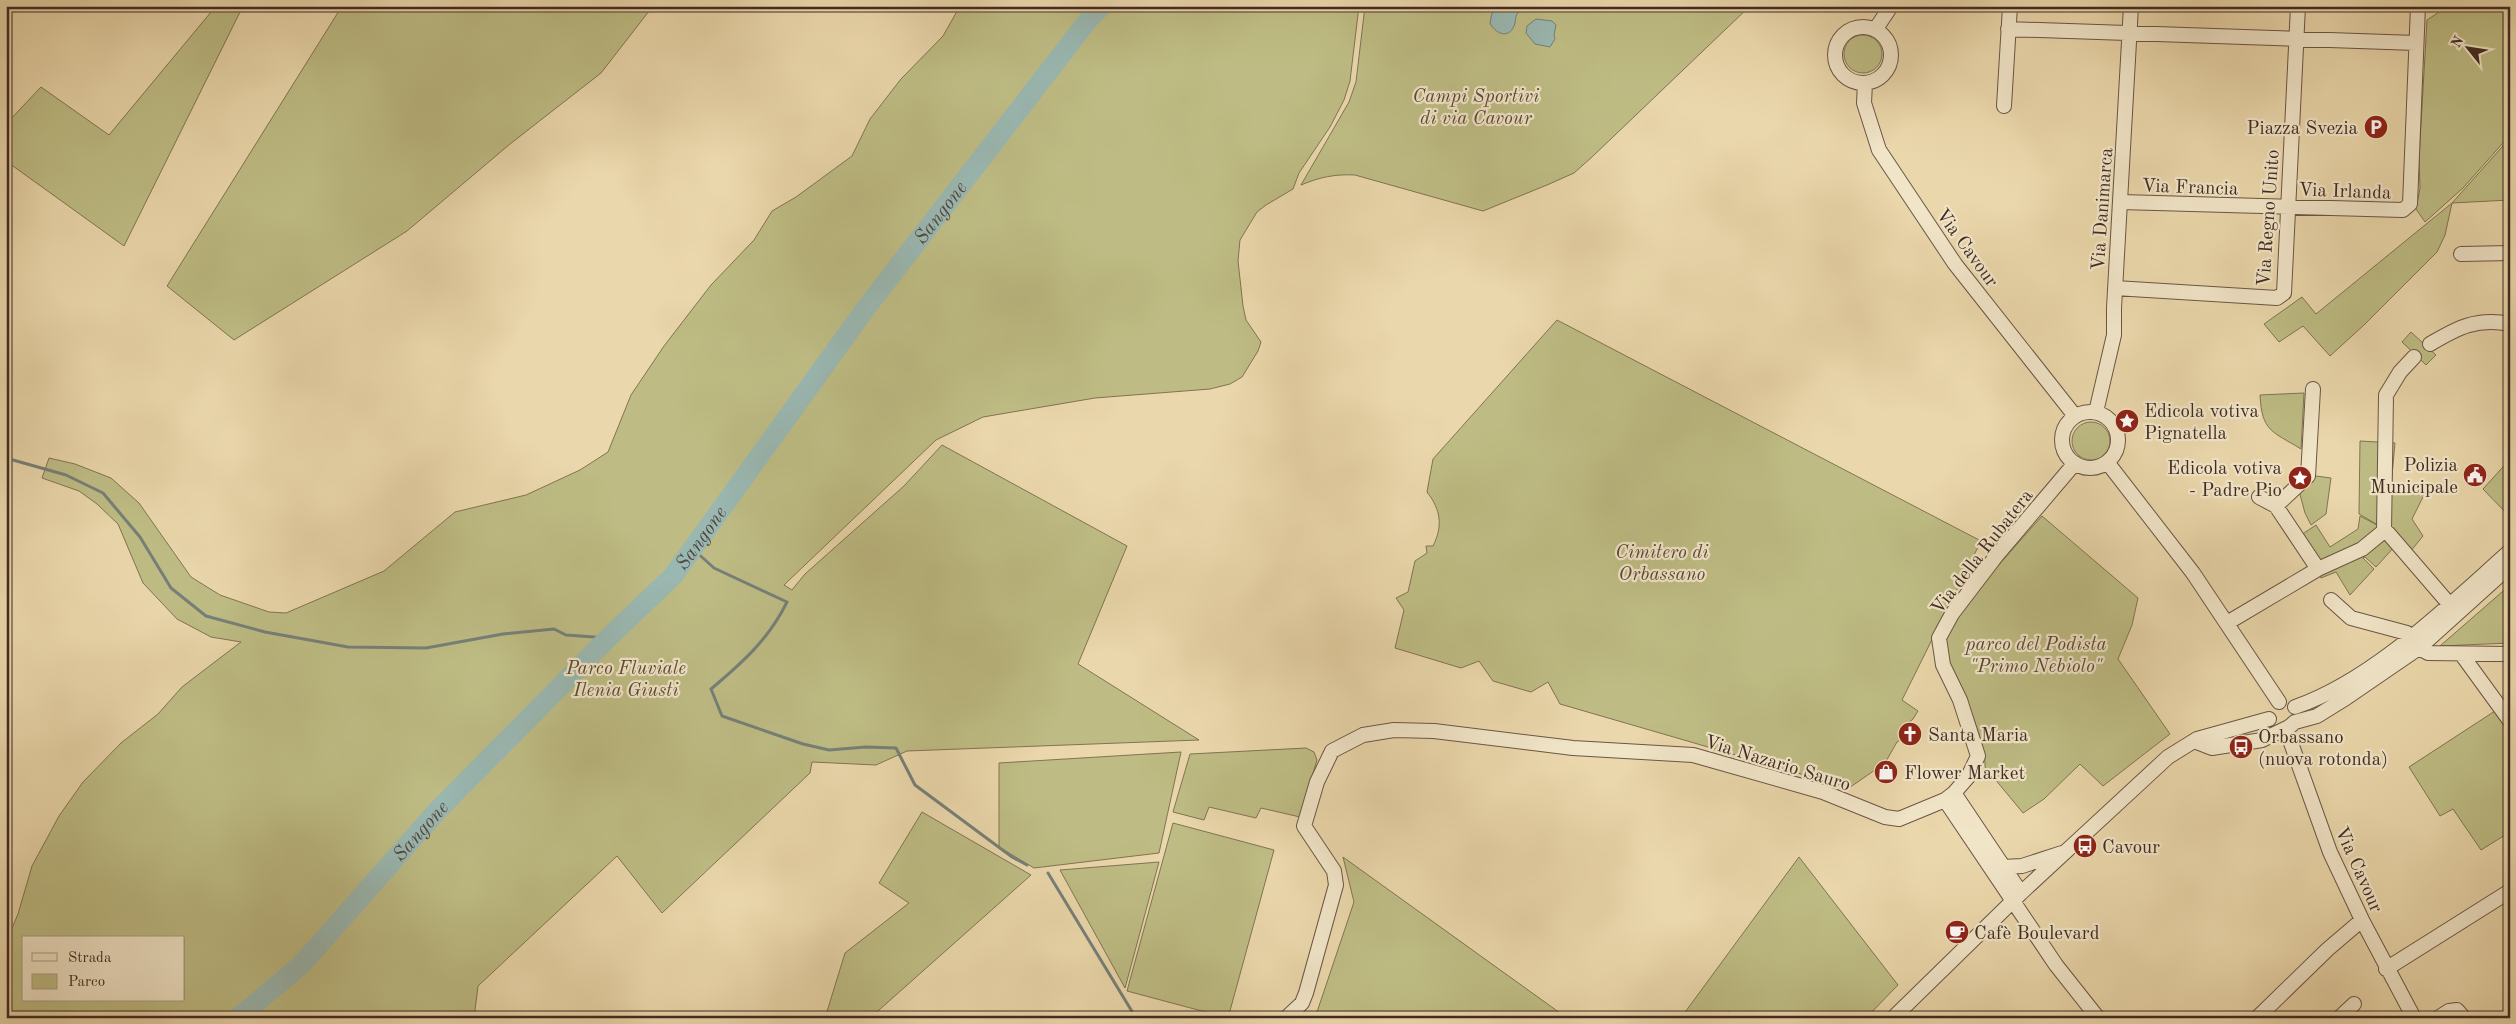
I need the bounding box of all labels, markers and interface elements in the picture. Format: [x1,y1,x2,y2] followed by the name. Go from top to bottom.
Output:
[2444,22,2494,72] north arrow
[2449,34,2466,50] text: N
[1413,88,1540,129] park label: Campi Sportivi di via Cavour
[2363,114,2389,140] parking icon: Piazza Svezia
[2247,120,2359,139] place label: Piazza Svezia
[2090,146,2117,271] street label: Via Danimarca
[2255,149,2284,287] street label: Via Regno Unito
[2141,177,2239,200] street label: Via Francia
[911,178,972,249] water label: Sangone
[2298,181,2392,204] street label: Via Irlanda
[1931,206,2001,291] street label: Via Cavour
[2144,403,2260,444] place label: Edicola votiva Pignatella
[2114,408,2140,434] place icon: Edicola votiva Pignatella
[2370,457,2459,498] place label: Polizia Municipale
[2167,460,2283,501] place label: Edicola votiva - Padre Pio
[2462,462,2488,488] public building icon: Polizia Municipale
[2287,465,2313,491] place icon: Edicola votiva - Padre Pio
[1928,486,2038,619] street label: Via della Rubatera
[673,503,732,574] water label: Sangone
[1615,544,1709,585] park label: Cimitero di Orbassano
[1963,636,2107,677] park label: parco del Podista "Primo Nebiolo"
[565,660,686,701] park label: Parco Fluviale Ilenia Giusti
[1897,721,1923,747] church icon: Santa Maria
[1928,727,2029,746] place label: Santa Maria
[2258,729,2388,770] place label: Orbassano (nuova rotonda)
[1702,733,1853,796] street label: Via Nazario Sauro
[2228,734,2254,760] bus stop icon: Orbassano (nuova rotonda)
[1873,759,1899,785] shop icon: Flower Market
[1904,765,2025,784] place label: Flower Market
[390,798,453,866] water label: Sangone
[2330,824,2385,916] street label: Via Cavour
[2072,833,2098,859] bus stop icon: Cavour
[2102,839,2160,858] place label: Cavour
[1944,919,1970,945] cafe icon: Cafè Boulevard
[1974,925,2100,944] place label: Cafè Boulevard
[22,936,185,1002] legend
[68,951,112,966] text: Strada
[68,975,105,990] text: Parco

